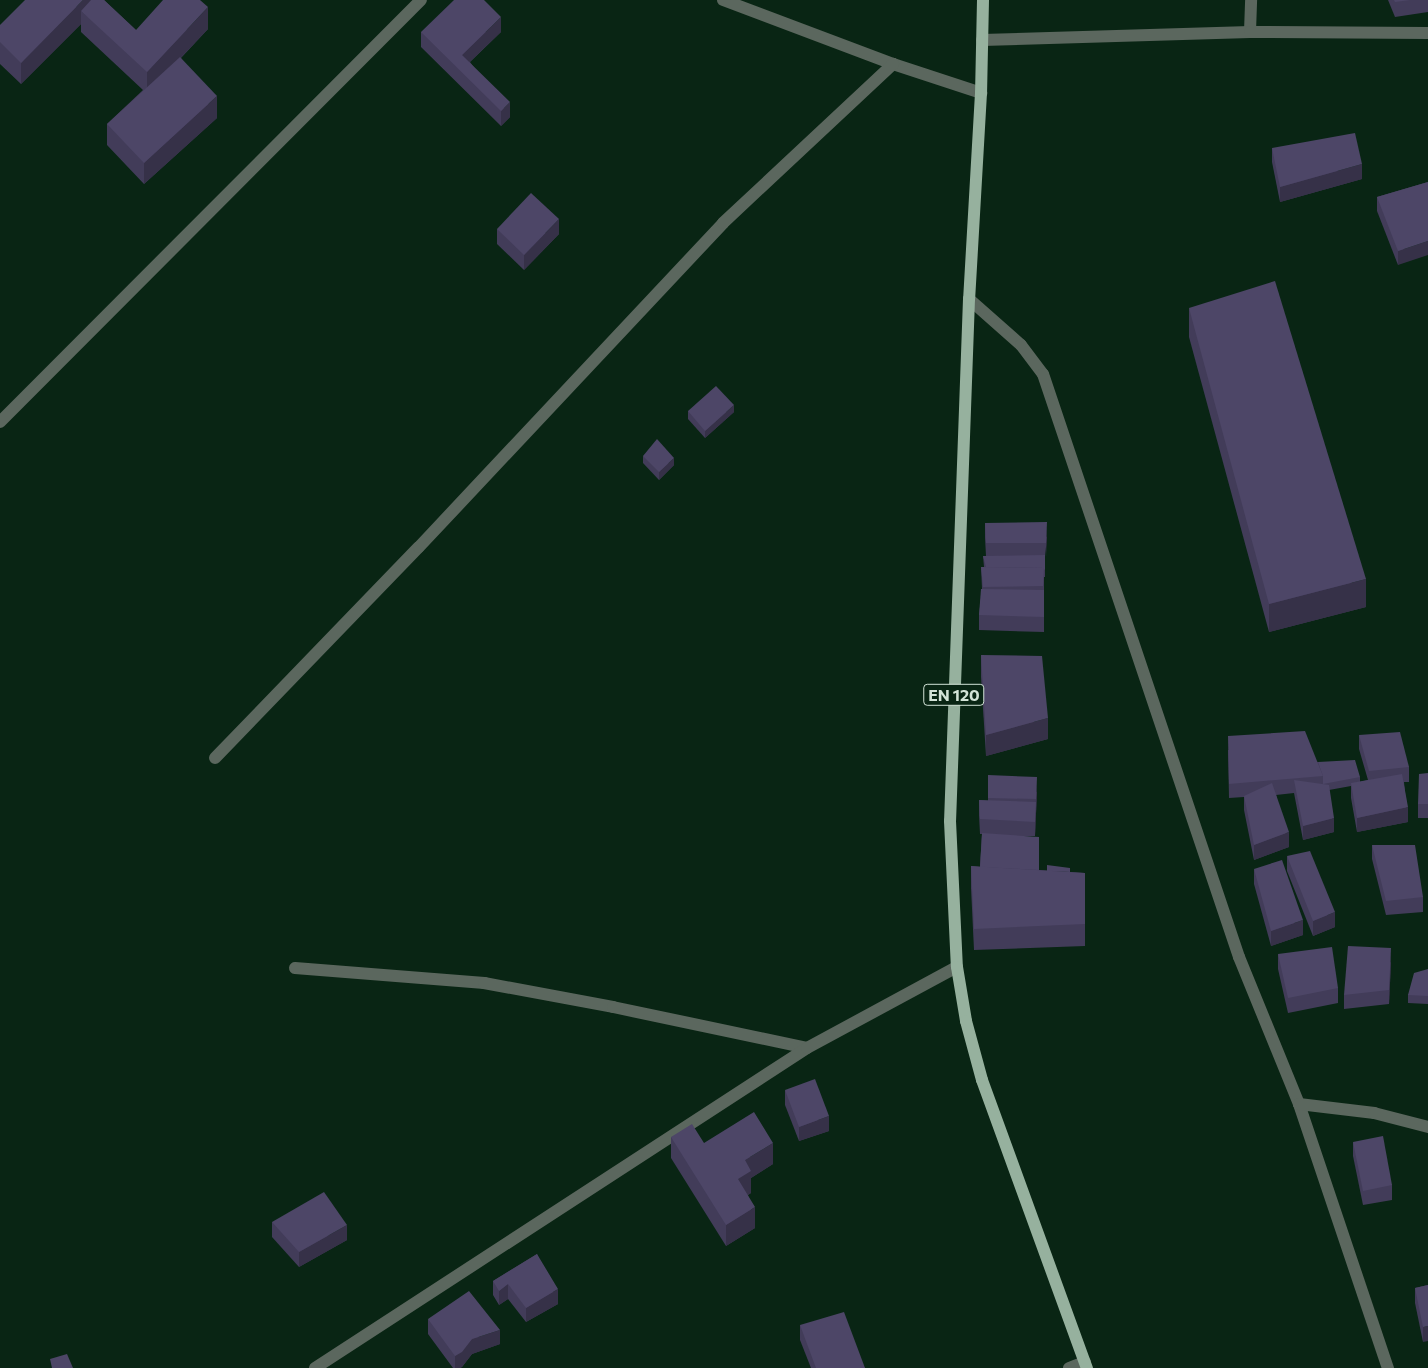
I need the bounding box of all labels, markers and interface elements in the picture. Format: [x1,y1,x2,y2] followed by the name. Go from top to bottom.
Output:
[923,682,985,708] road number: EN 120

